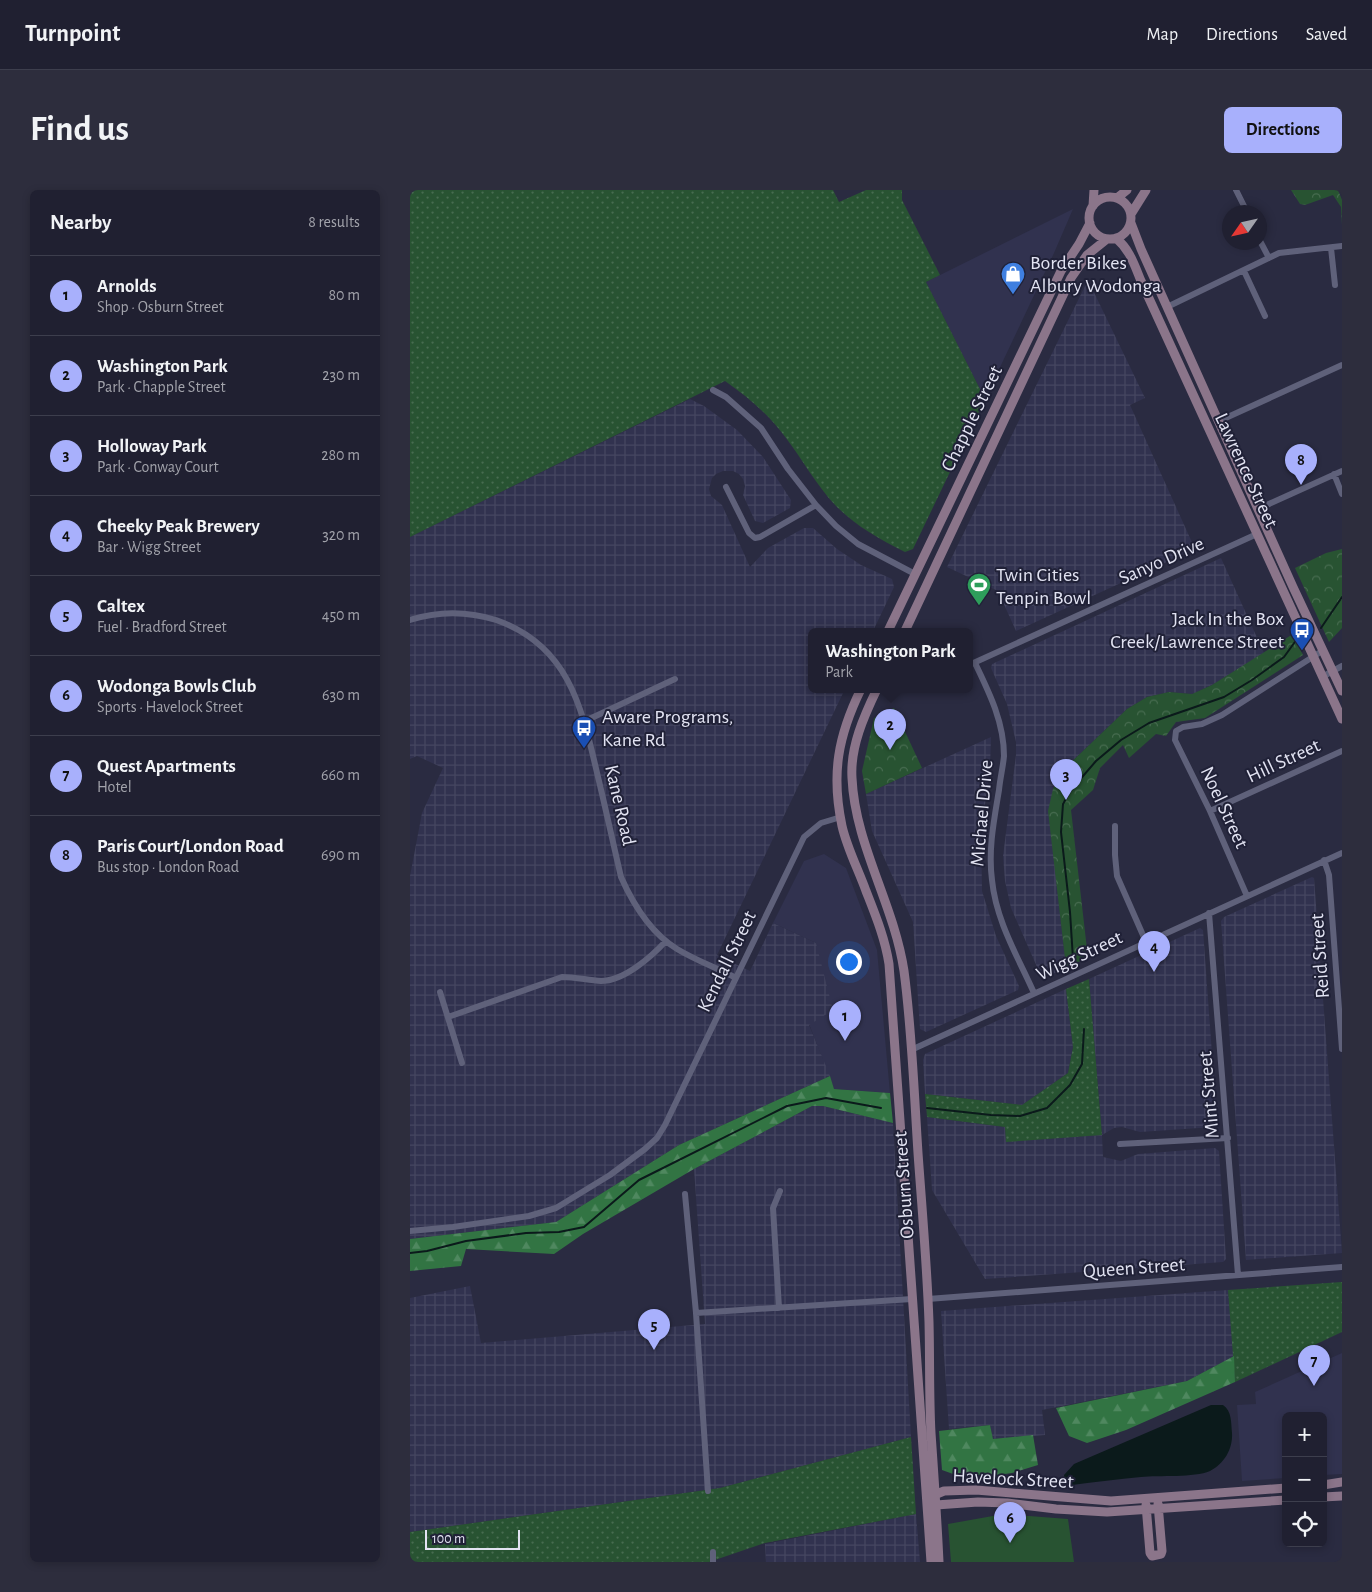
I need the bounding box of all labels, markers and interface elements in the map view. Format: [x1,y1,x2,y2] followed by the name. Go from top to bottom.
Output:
[25,22,120,46] text: Turnpoint
[1147,26,1178,44] text: Map
[1206,26,1278,44] text: Directions
[1306,26,1347,44] text: Saved
[1224,107,1342,153] button: Directions
[30,112,129,147] text: Find us
[1222,205,1267,250] north arrow
[50,212,111,233] text: Nearby
[308,214,360,230] text: 8 results
[1030,253,1161,296] place label: Border Bikes Albury Wodonga
[1000,261,1026,295] shop icon: Border Bikes Albury Wodonga
[97,277,157,296] text: Arnolds
[63,287,69,303] text: 1
[329,287,360,303] text: 80 m
[97,299,224,315] text: Shop · Osburn Street
[97,357,228,376] text: Washington Park
[938,362,1006,474] street label: Chapple Street
[62,367,70,383] text: 2
[322,367,360,383] text: 230 m
[97,379,226,395] text: Park · Chapple Street
[1211,410,1282,531] street label: Lawrence Street
[97,437,207,456] text: Holloway Park
[1285,444,1317,485] pin: 8
[63,447,69,463] text: 3
[321,447,360,463] text: 280 m
[97,459,219,475] text: Park · Conway Court
[97,517,260,536] text: Cheeky Peak Brewery
[62,527,70,543] text: 4
[322,527,360,543] text: 320 m
[1116,533,1207,589] street label: Sanyo Drive
[97,539,201,555] text: Bar · Wigg Street
[996,565,1091,608] place label: Twin Cities Tenpin Bowl
[966,572,992,606] sports icon: Twin Cities Tenpin Bowl
[97,597,145,616] text: Caltex
[63,607,69,623] text: 5
[322,607,360,623] text: 450 m
[1110,609,1285,652] place label: Jack In the Box Creek/Lawrence Street
[1289,617,1315,651] bus stop icon: Jack In the Box Creek/Lawrence Street
[97,619,227,635] text: Fuel · Bradford Street
[808,628,973,693] popup
[825,642,956,661] text: Washington Park
[825,664,853,680] text: Park
[97,677,256,696] text: Wodonga Bowls Club
[62,687,70,703] text: 6
[322,687,360,703] text: 630 m
[97,699,243,715] text: Sports · Havelock Street
[602,707,733,750] place label: Aware Programs, Kane Rd
[874,709,906,750] pin: 2
[571,715,597,749] bus stop icon: Aware Programs, Kane Rd
[1243,735,1324,787] street label: Hill Street
[97,757,236,776] text: Quest Apartments
[967,759,997,867] street label: Michael Drive
[1050,759,1082,800] pin: 3
[601,763,639,848] street label: Kane Road
[1197,763,1252,852] street label: Noel Street
[63,767,69,783] text: 7
[321,767,360,783] text: 660 m
[97,779,132,795] text: Hotel
[97,837,284,856] text: Paris Court/London Road
[62,847,70,863] text: 8
[321,847,360,863] text: 690 m
[97,859,239,875] text: Bus stop · London Road
[694,907,760,1015] street label: Kendall Street
[1307,912,1333,999] street label: Reid Street
[1033,927,1126,985] street label: Wigg Street
[1138,931,1170,972] pin: 4
[836,949,862,975] your location
[829,1000,861,1041] pin: 1
[1195,1050,1223,1139] street label: Mint Street
[890,1130,918,1239] street label: Osburn Street
[1082,1254,1186,1282] street label: Queen Street
[638,1309,670,1350] pin: 5
[1298,1345,1330,1386] pin: 7
[1282,1412,1327,1547] map controls
[1282,1412,1327,1457] button: +
[1282,1457,1327,1502] button: −
[952,1466,1075,1492] street label: Havelock Street
[994,1502,1026,1543] pin: 6
[1282,1502,1327,1547] button: locate
[425,1527,520,1550] scale bar
[432,1532,465,1546] text: 100 m

